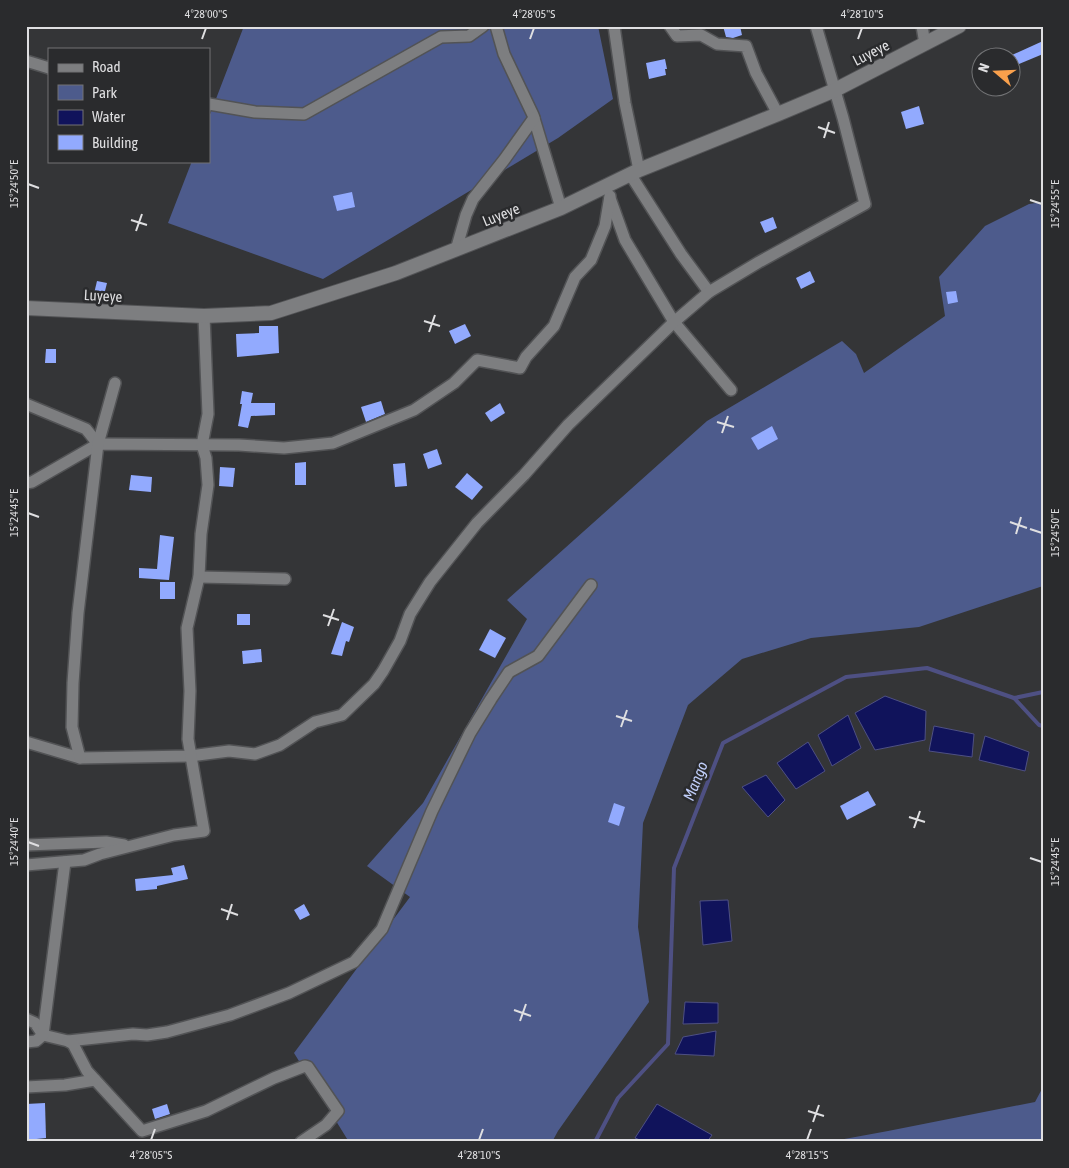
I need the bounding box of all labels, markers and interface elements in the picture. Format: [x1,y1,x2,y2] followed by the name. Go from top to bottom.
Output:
[185,7,227,21] text: 4°28'00"S
[513,7,555,21] text: 4°28'05"S
[841,7,883,21] text: 4°28'10"S
[850,36,892,69] street label: Luyeye
[48,48,210,162] legend
[972,48,1022,98] north arrow
[92,58,121,75] text: Road
[975,61,993,74] text: N
[92,84,117,101] text: Park
[92,108,125,125] text: Water
[92,134,138,151] text: Building
[7,160,21,208] text: 15°24'50"E
[1048,180,1062,228] text: 15°24'55"E
[480,199,522,230] street label: Luyeye
[83,286,123,305] street label: Luyeye
[7,489,21,537] text: 15°24'45"E
[1048,509,1062,557] text: 15°24'50"E
[679,759,712,804] water label: Mango
[7,818,21,866] text: 15°24'40"E
[1048,838,1062,886] text: 15°24'45"E
[130,1148,172,1162] text: 4°28'05"S
[458,1148,500,1162] text: 4°28'10"S
[786,1148,828,1162] text: 4°28'15"S

